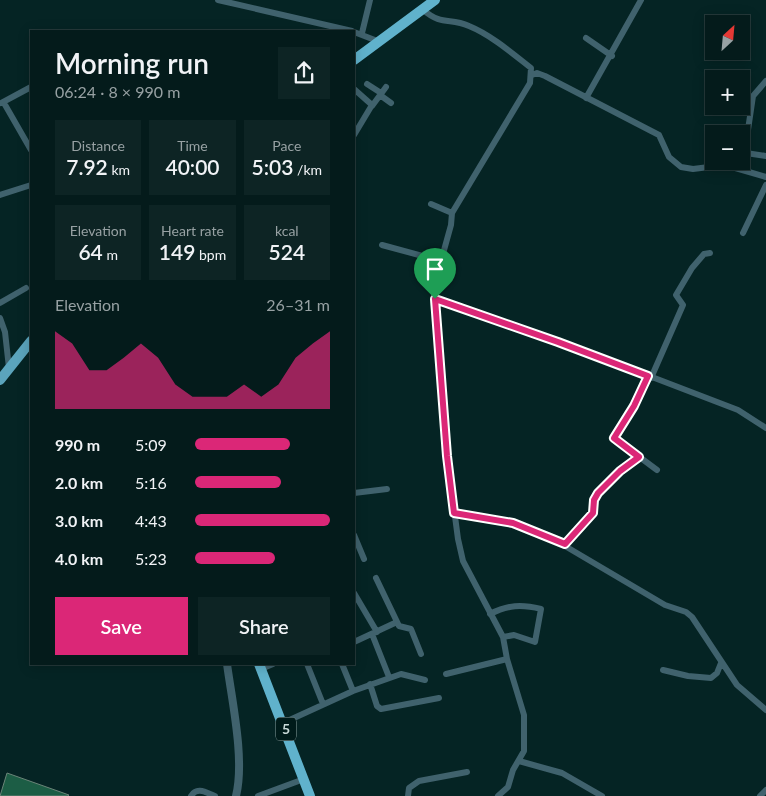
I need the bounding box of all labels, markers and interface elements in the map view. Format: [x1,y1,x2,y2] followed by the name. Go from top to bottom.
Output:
[705,15,750,60] north arrow
[705,15,750,170] map controls
[55,46,209,80] text: Morning run
[278,47,330,99] button: share
[705,70,750,115] button: +
[55,82,180,101] text: 06:24 · 8 × 990 m
[705,125,750,170] button: −
[71,137,125,154] text: Distance
[177,137,208,154] text: Time
[272,137,301,154] text: Pace
[66,154,108,179] text: 7.92
[165,154,220,179] text: 40:00
[252,154,293,179] text: 5:03
[108,161,130,178] text: km
[293,161,322,178] text: /km
[70,222,127,239] text: Elevation
[161,222,224,239] text: Heart rate
[275,222,299,239] text: kcal
[78,239,103,264] text: 64
[159,239,195,264] text: 149
[269,239,305,264] text: 524
[103,246,118,263] text: m
[195,246,226,263] text: bpm
[414,248,456,299] pin
[421,255,449,283] icon: arrive
[55,295,120,314] text: Elevation
[266,295,330,314] text: 26–31 m
[55,435,100,454] text: 990 m
[135,435,167,454] text: 5:09
[55,473,103,492] text: 2.0 km
[135,473,167,492] text: 5:16
[55,511,103,530] text: 3.0 km
[135,511,167,530] text: 4:43
[55,549,103,568] text: 4.0 km
[135,549,167,568] text: 5:23
[55,597,188,655] button: Save
[198,597,330,655] button: Share
[276,718,296,741] road number: 5

